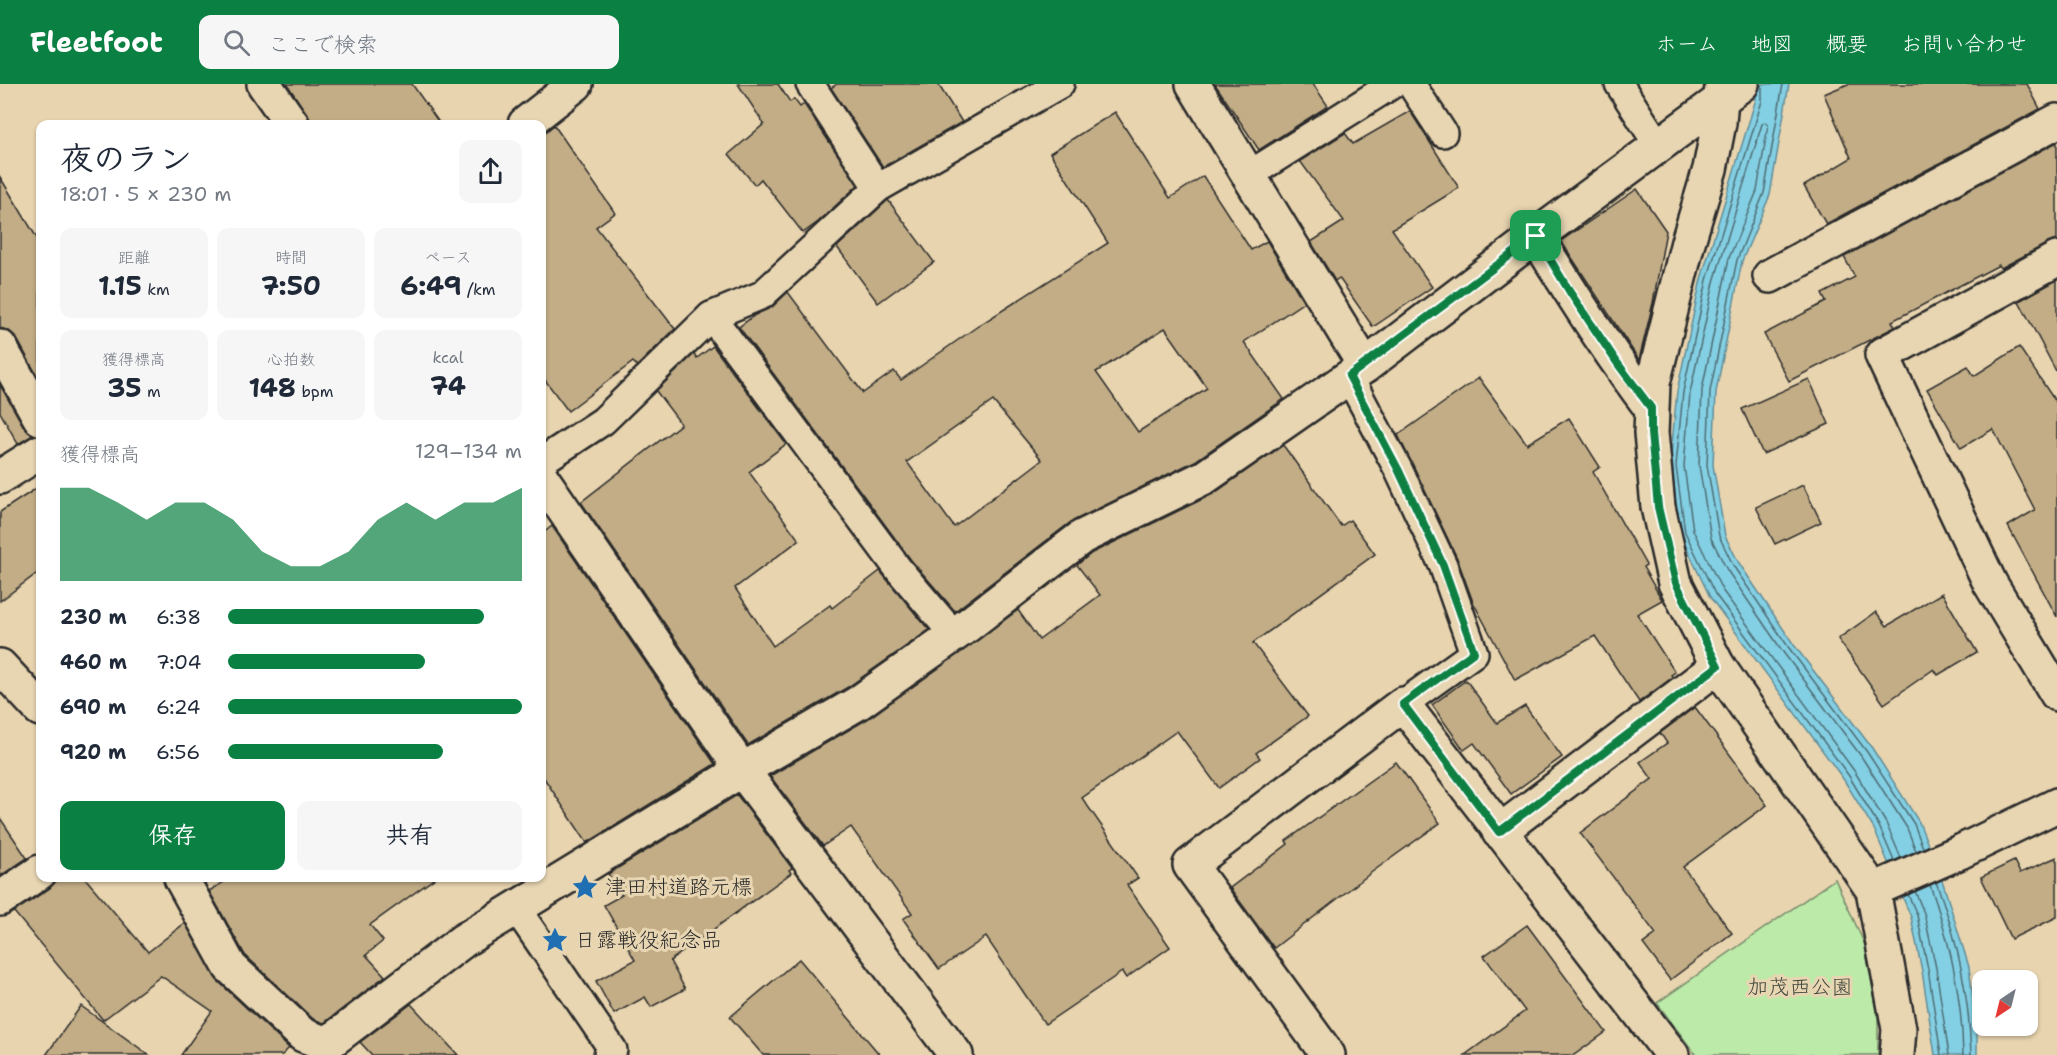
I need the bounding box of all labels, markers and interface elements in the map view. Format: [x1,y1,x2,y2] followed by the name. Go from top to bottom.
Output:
[199,15,619,69] search box
[30,23,163,61] text: Fleetfoot
[220,26,253,59] icon: search
[268,30,378,59] text: ここで検索
[1656,30,1718,58] text: ホーム
[1751,30,1793,58] text: 地図
[1826,30,1868,58] text: 概要
[1901,30,2027,58] text: お問い合わせ
[60,136,192,181] text: 夜のラン
[459,140,522,203] button: share
[60,181,232,207] text: 18:01 · 5 × 230 m
[1510,210,1561,261] pin
[1519,219,1552,252] icon: arrive
[118,247,150,268] text: 距離
[275,247,307,268] text: 時間
[424,247,472,268] text: ペース
[98,268,142,303] text: 1.15
[261,268,321,303] text: 7:50
[400,268,462,303] text: 6:49
[142,279,170,300] text: km
[462,279,496,300] text: /km
[432,347,464,368] text: kcal
[102,349,166,370] text: 獲得標高
[267,349,315,370] text: 心拍数
[430,368,466,403] text: 74
[107,370,142,405] text: 35
[248,370,296,405] text: 148
[142,381,161,402] text: m
[296,381,334,402] text: bpm
[415,438,522,464] text: 129–134 m
[60,441,140,467] text: 獲得標高
[60,604,127,630] text: 230 m
[156,604,201,630] text: 6:38
[60,649,127,675] text: 460 m
[156,649,201,675] text: 7:04
[60,694,126,720] text: 690 m
[156,694,200,720] text: 6:24
[60,739,126,765] text: 920 m
[156,739,200,765] text: 6:56
[60,801,285,870] button: 保存
[297,801,522,870] button: 共有
[570,872,600,902] place icon: 津田村道路元標
[605,873,752,901] place label: 津田村道路元標
[540,925,570,955] place icon: 日露戦役紀念品
[575,926,722,954] place label: 日露戦役紀念品
[1972,970,2038,1036] north arrow
[1972,970,2038,1036] map controls
[1748,973,1853,1001] park label: 加茂西公園

